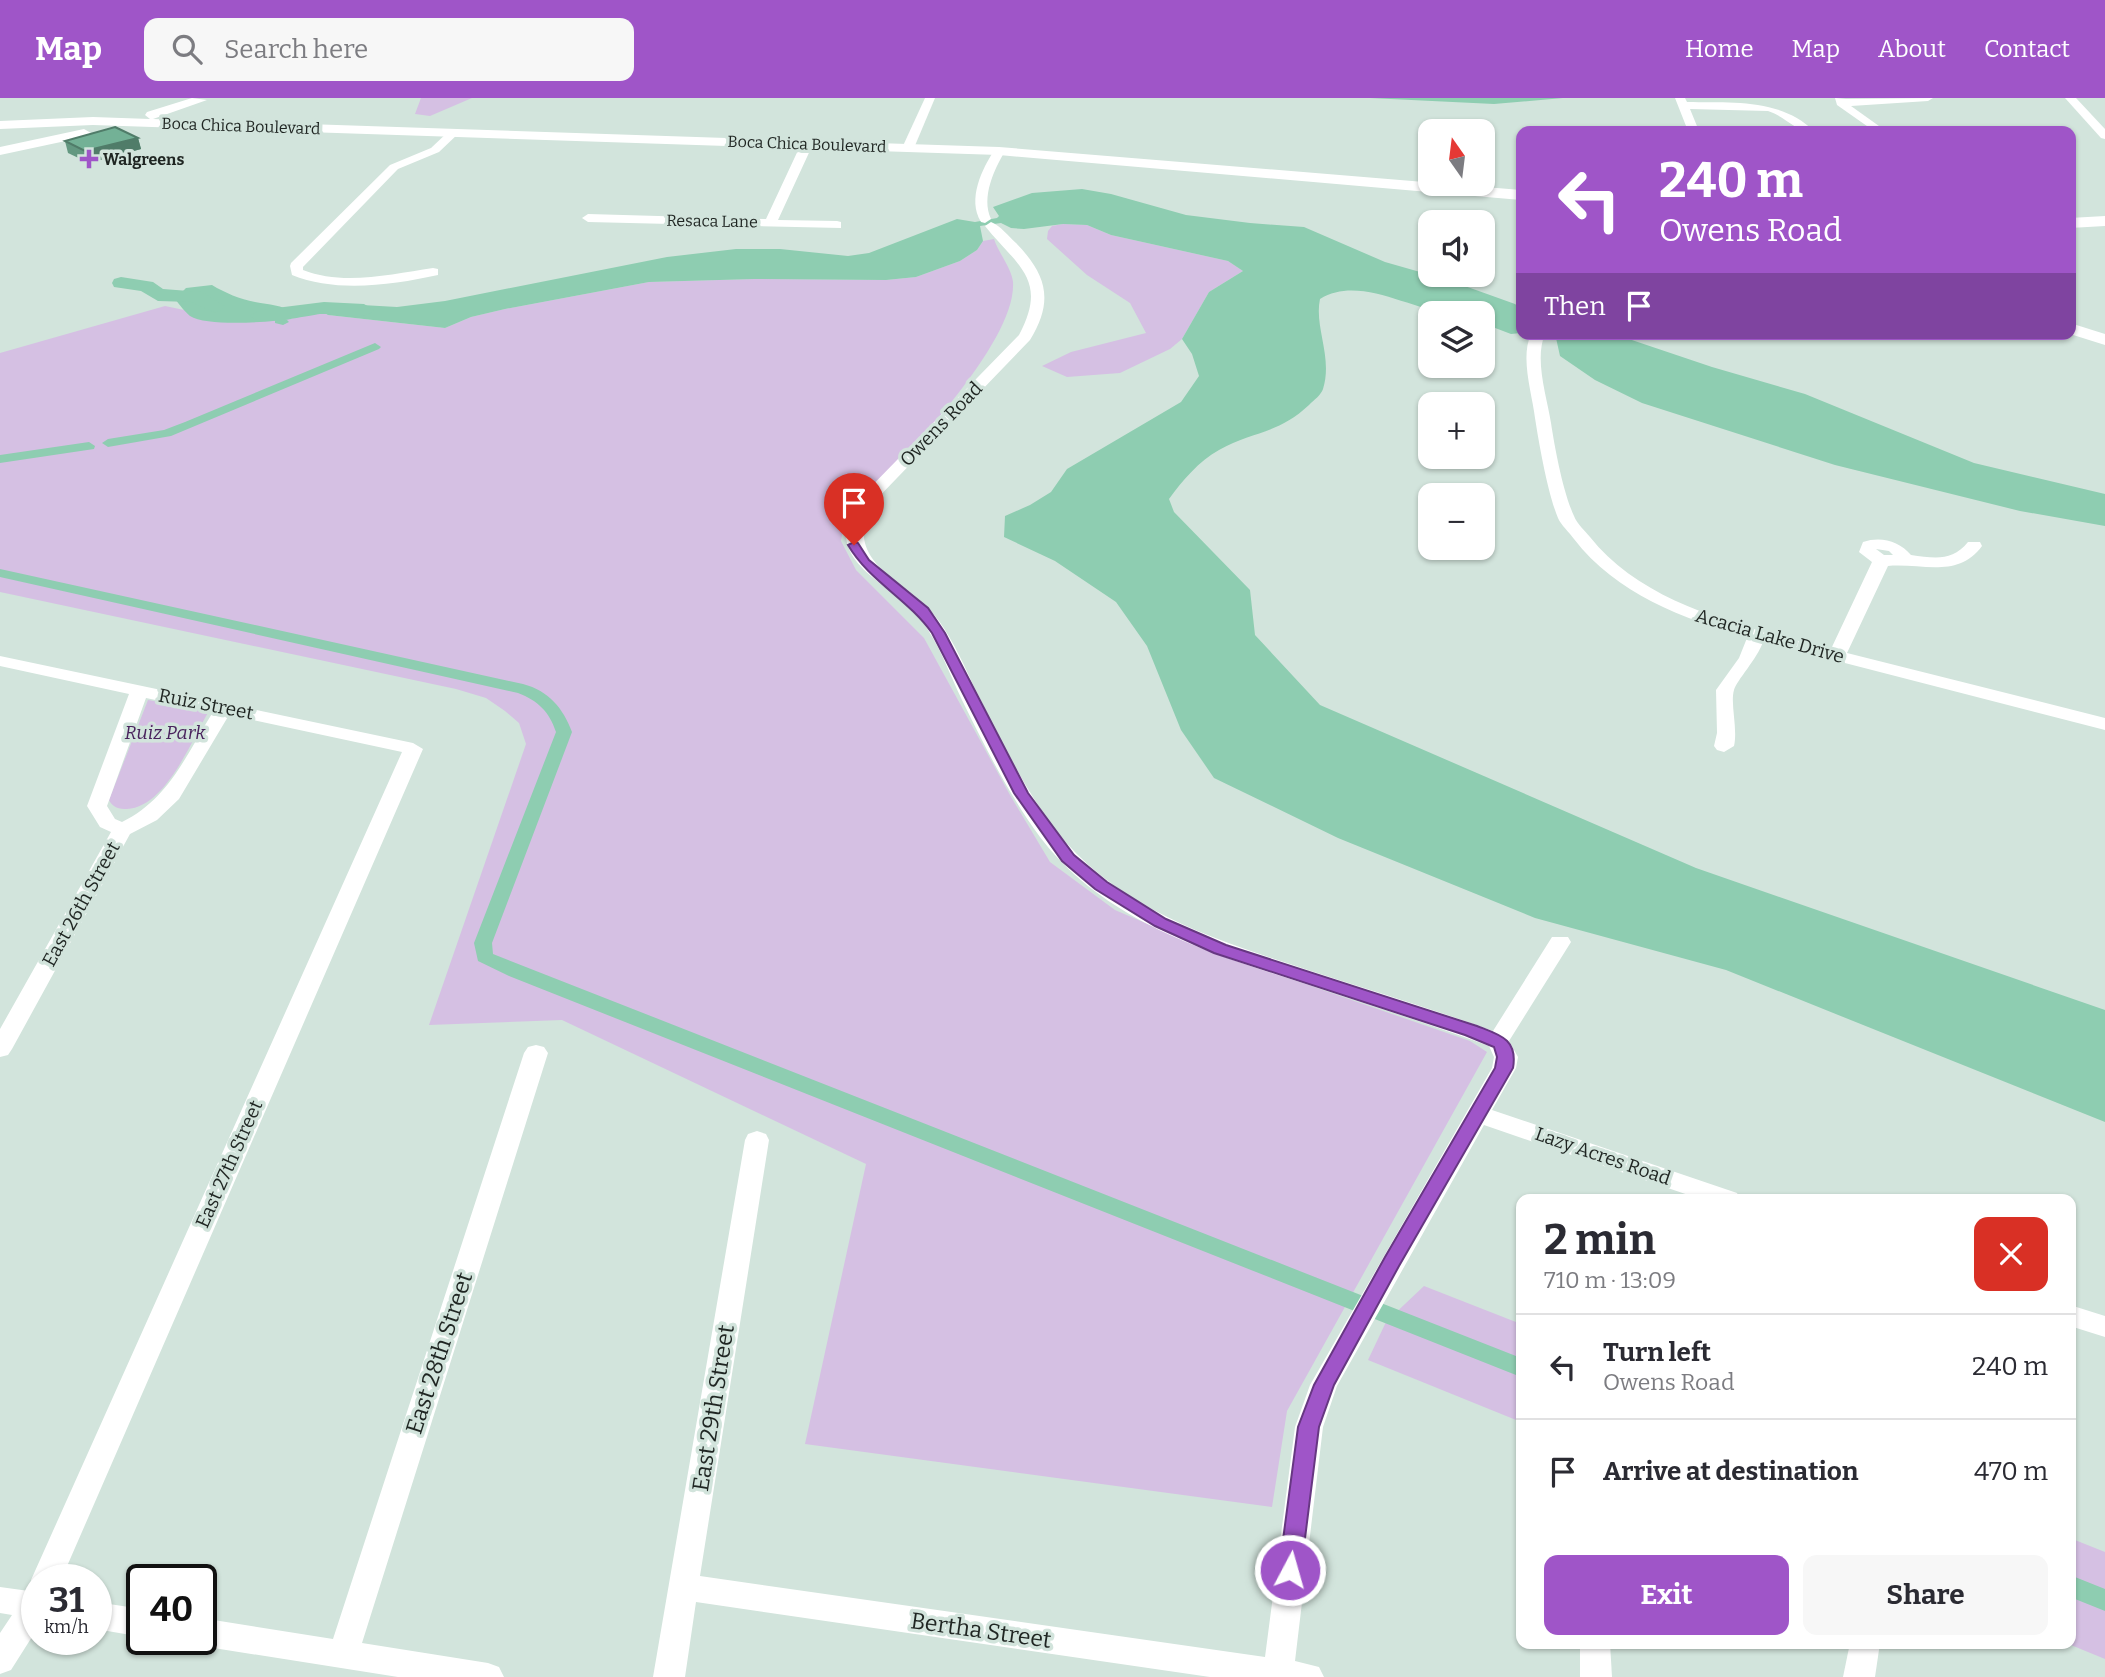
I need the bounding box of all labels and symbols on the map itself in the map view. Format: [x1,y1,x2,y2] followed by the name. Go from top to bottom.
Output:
[161,114,321,138] street label: Boca Chica Boulevard
[1418,119,1494,196] north arrow
[727,132,887,156] street label: Boca Chica Boulevard
[103,150,184,169] place label: Walgreens
[81,151,97,167] marker: Walgreens
[666,211,758,231] street label: Resaca Lane
[895,377,987,471] street label: Owens Road
[824,473,884,545] pin
[1693,604,1847,668] street label: Acacia Lake Drive
[157,684,256,724] street label: Ruiz Street
[125,721,206,744] park label: Ruiz Park
[37,838,125,970] street label: East 26th Street
[191,1097,267,1231] street label: East 27th Street
[1532,1122,1674,1190] street label: Lazy Acres Road
[400,1269,478,1437] street label: East 28th Street
[686,1323,740,1493] street label: East 29th Street
[1253,1533,1327,1607] position arrow
[126,1564,217,1655] speed limit sign: 40
[909,1606,1053,1654] street label: Bertha Street

